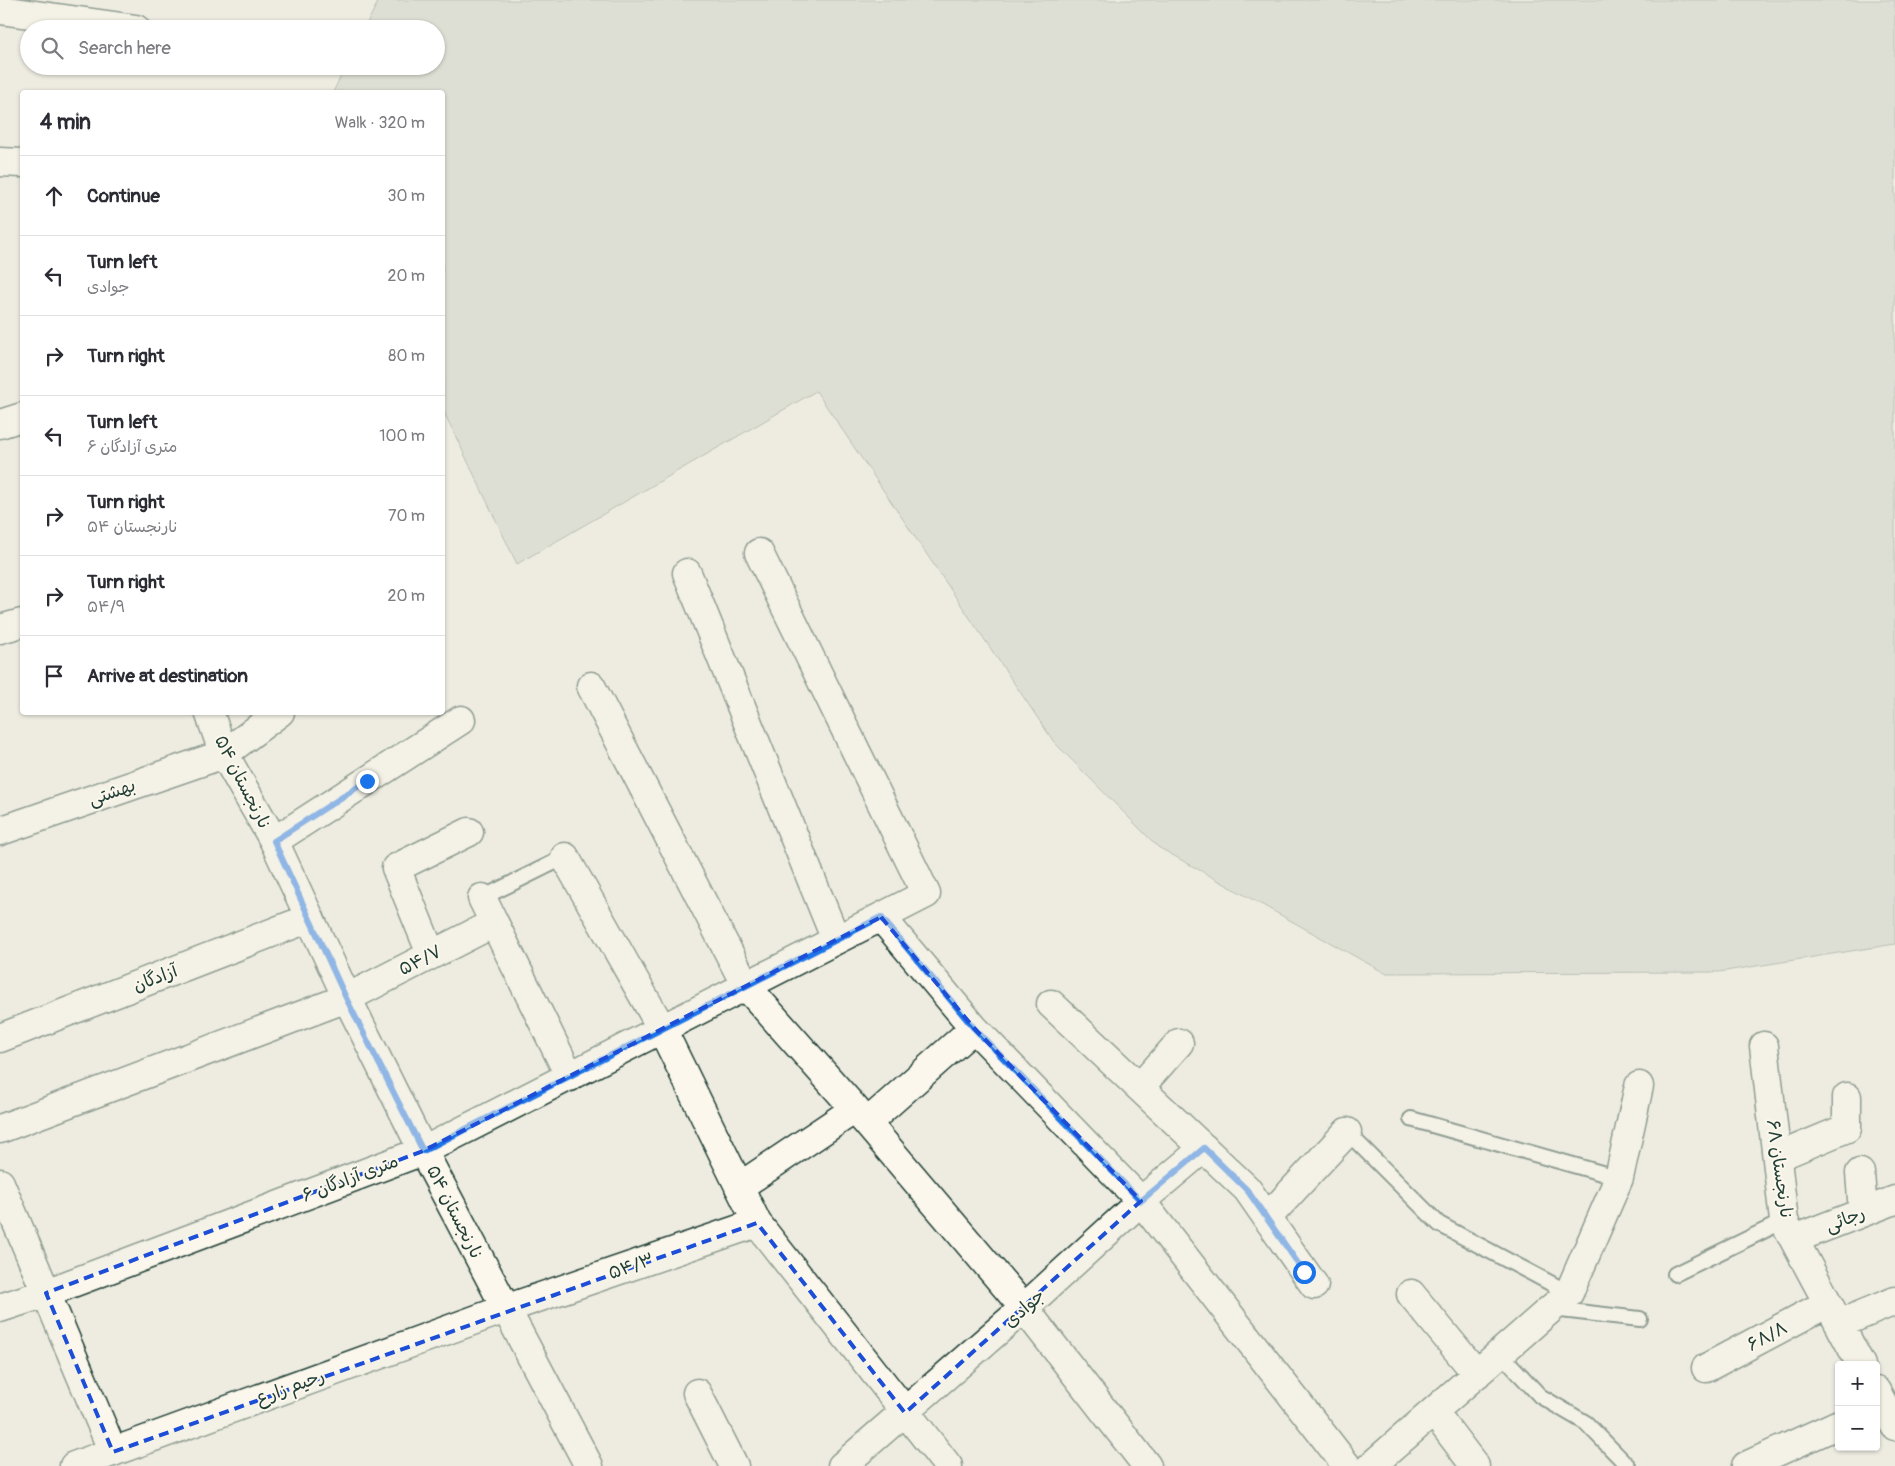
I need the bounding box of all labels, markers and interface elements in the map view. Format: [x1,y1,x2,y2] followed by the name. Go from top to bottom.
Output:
[20,20,445,75] search box
[38,34,66,62] icon: search
[78,36,171,60] text: Search here
[40,109,91,136] text: 4 min
[335,113,425,133] text: Walk · 320 m
[40,182,68,210] icon: ahead
[87,184,160,208] text: Continue
[387,186,425,206] text: 30 m
[87,250,157,274] text: Turn left
[40,262,68,290] icon: left
[387,266,425,286] text: 20 m
[87,277,129,297] text: جوادی
[40,342,68,370] icon: right
[87,344,165,368] text: Turn right
[388,346,425,366] text: 80 m
[87,410,157,434] text: Turn left
[40,422,68,450] icon: left
[379,426,425,446] text: 100 m
[87,437,177,457] text: ۶ متری آزادگان
[87,490,165,514] text: Turn right
[40,502,68,530] icon: right
[388,506,425,526] text: 70 m
[87,517,178,537] text: نارنجستان ۵۴
[87,570,165,594] text: Turn right
[40,582,68,610] icon: right
[387,586,425,606] text: 20 m
[87,597,126,617] text: ۵۴/۹
[40,662,68,690] icon: arrive
[87,664,248,688] text: Arrive at destination
[209,731,276,833] street label: نارنجستان ۵۴
[356,770,379,793] route end
[86,774,139,811] street label: بهشتی
[395,940,446,981] street label: ۵۴/۷
[130,959,182,997] street label: آزادگان
[1761,1118,1798,1220] street label: نارنجستان ۶۸
[299,1150,402,1207] street label: ۶ متری آزادگان
[421,1161,488,1263] street label: نارنجستان ۵۴
[1822,1201,1868,1237] street label: رجائی
[605,1248,657,1285] street label: ۵۴/۳
[1293,1261,1316,1284] route start
[999,1284,1050,1333] street label: جوادی
[1743,1316,1791,1357] street label: ۶۸/۸
[1835,1361,1880,1451] map controls
[1835,1361,1880,1406] button: +
[253,1364,328,1412] street label: رحیم زارع
[1835,1406,1880,1451] button: −

